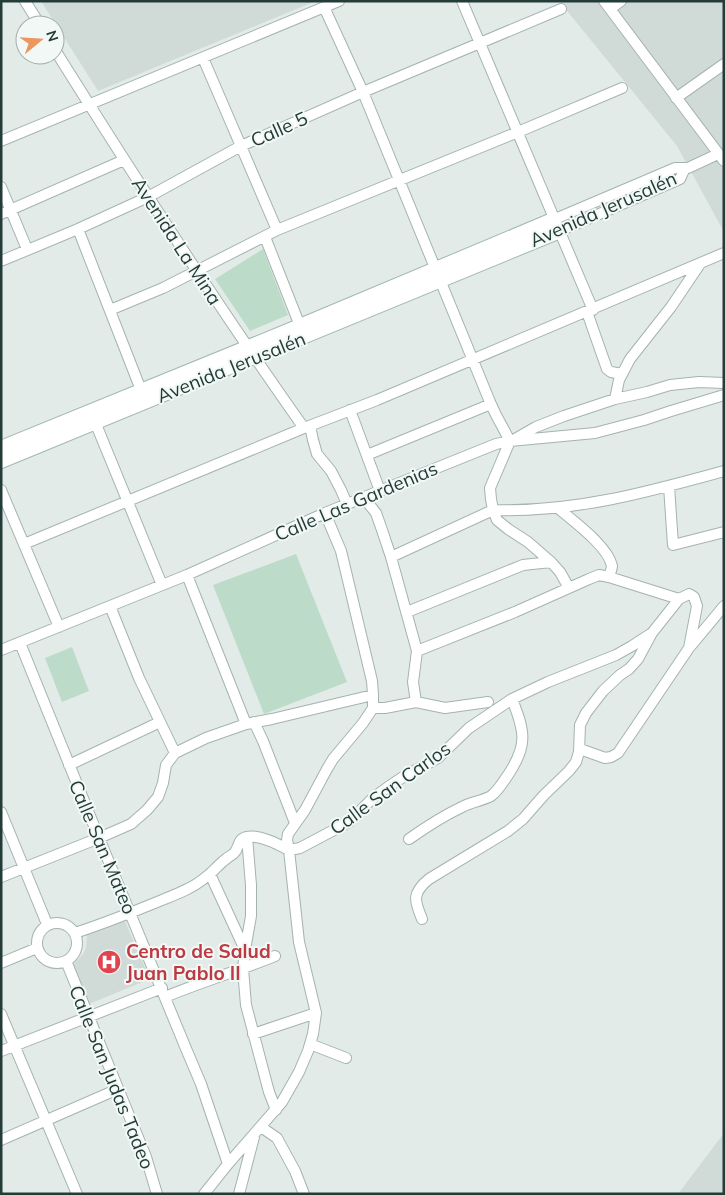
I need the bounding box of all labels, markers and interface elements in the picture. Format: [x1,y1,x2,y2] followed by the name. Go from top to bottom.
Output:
[15,15,65,65] north arrow
[42,28,63,44] text: N
[247,106,311,152] street label: Calle 5
[526,166,680,252] street label: Avenida Jerusalén
[127,173,227,309] street label: Avenida La Mina
[153,326,309,408] street label: Avenida Jerusalén
[271,456,441,546] street label: Calle Las Gardenias
[325,736,455,840] street label: Calle San Carlos
[64,776,142,918] street label: Calle San Mateo
[126,939,271,985] place label: Centro de Salud Juan Pablo II
[96,949,122,975] hospital icon: Centro de Salud Juan Pablo II
[64,982,160,1172] street label: Calle San Judas Tadeo

